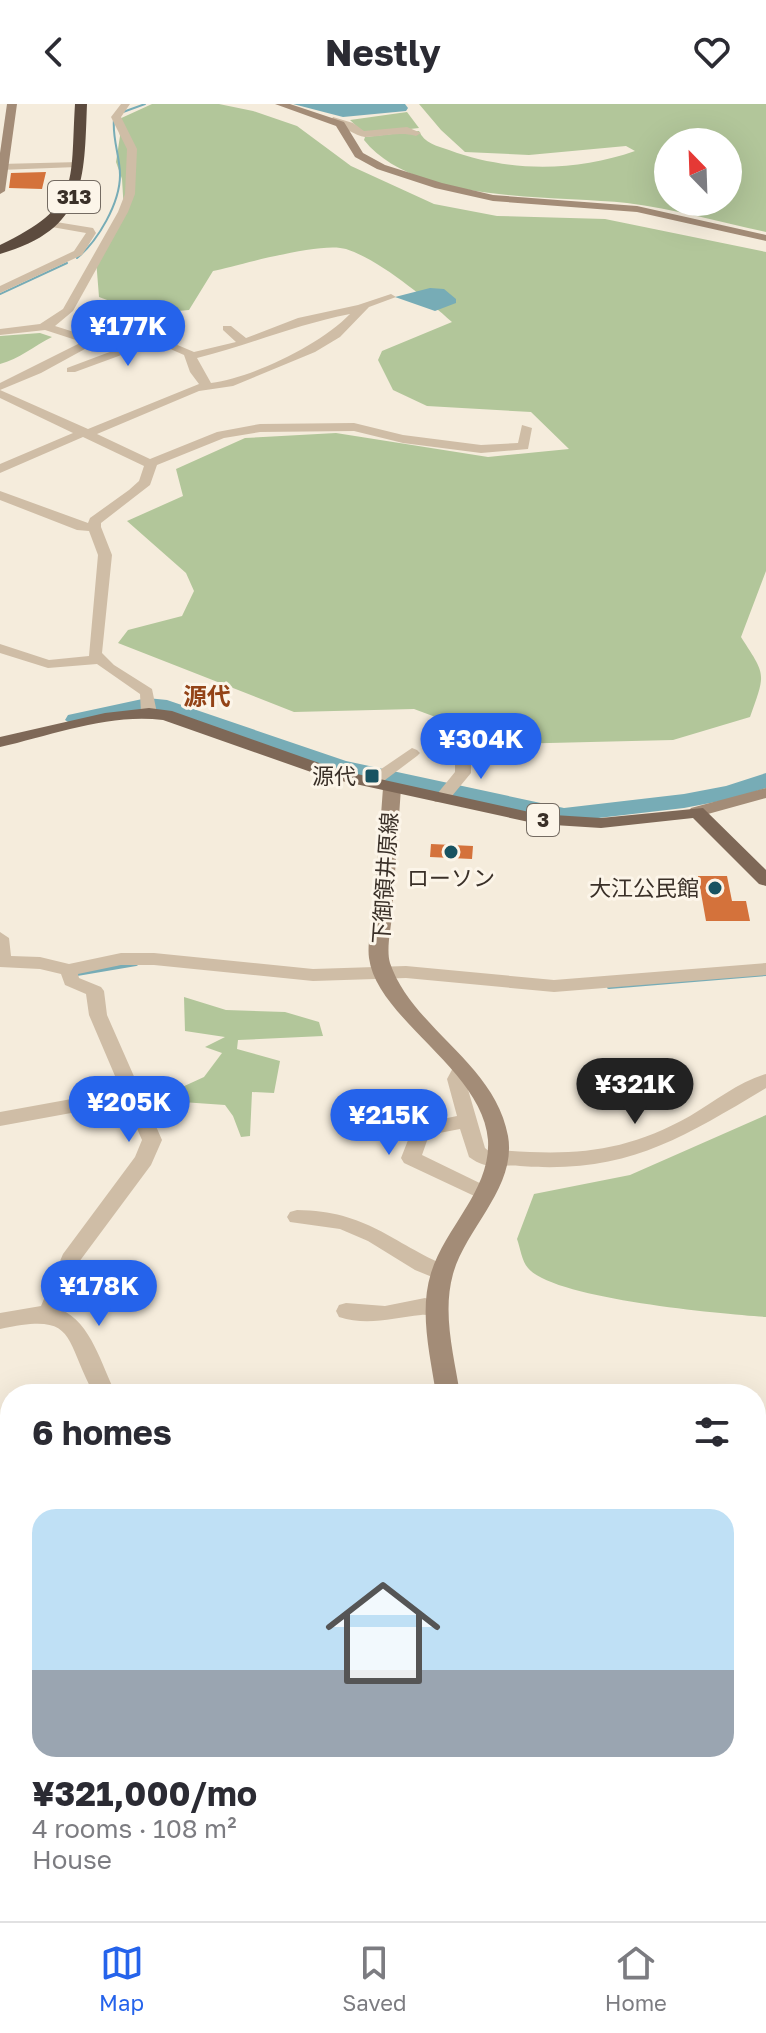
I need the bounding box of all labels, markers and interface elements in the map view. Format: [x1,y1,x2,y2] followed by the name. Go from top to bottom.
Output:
[32,30,76,74] icon: back
[690,30,734,74] icon: heart
[325,31,441,74] text: Nestly
[654,128,742,216] north arrow
[654,128,742,216] map controls
[48,181,100,213] road number: 313
[72,300,184,368] pin: ¥177K
[89,310,167,341] text: ¥177K
[183,681,231,710] district label: 源代
[425,713,537,781] pin: ¥304K
[438,723,524,754] text: ¥304K
[312,762,356,789] place label: 源代
[363,767,381,785] marker: 源代
[527,804,559,836] road number: 3
[366,811,403,945] street label: 下御領井原線
[442,843,460,861] marker: ローソン
[407,864,495,891] place label: ローソン
[589,874,699,901] place label: 大江公民館
[706,879,724,897] marker: 大江公民館
[579,1058,691,1126] pin: ¥321K
[594,1068,676,1099] text: ¥321K
[73,1076,185,1144] pin: ¥205K
[87,1086,171,1117] text: ¥205K
[333,1089,445,1157] pin: ¥215K
[348,1099,430,1130] text: ¥215K
[43,1260,155,1328] pin: ¥178K
[59,1270,139,1301] text: ¥178K
[690,1410,734,1454] icon: filters
[32,1412,172,1452] text: 6 homes
[311,1561,455,1705] icon: home
[32,1773,257,1813] text: ¥321,000/mo
[32,1813,237,1844] text: 4 rooms · 108 m²
[32,1844,112,1875] text: House
[99,1941,144,2016] tab: Map
[342,1941,406,2016] tab: Saved
[605,1941,667,2016] tab: Home

